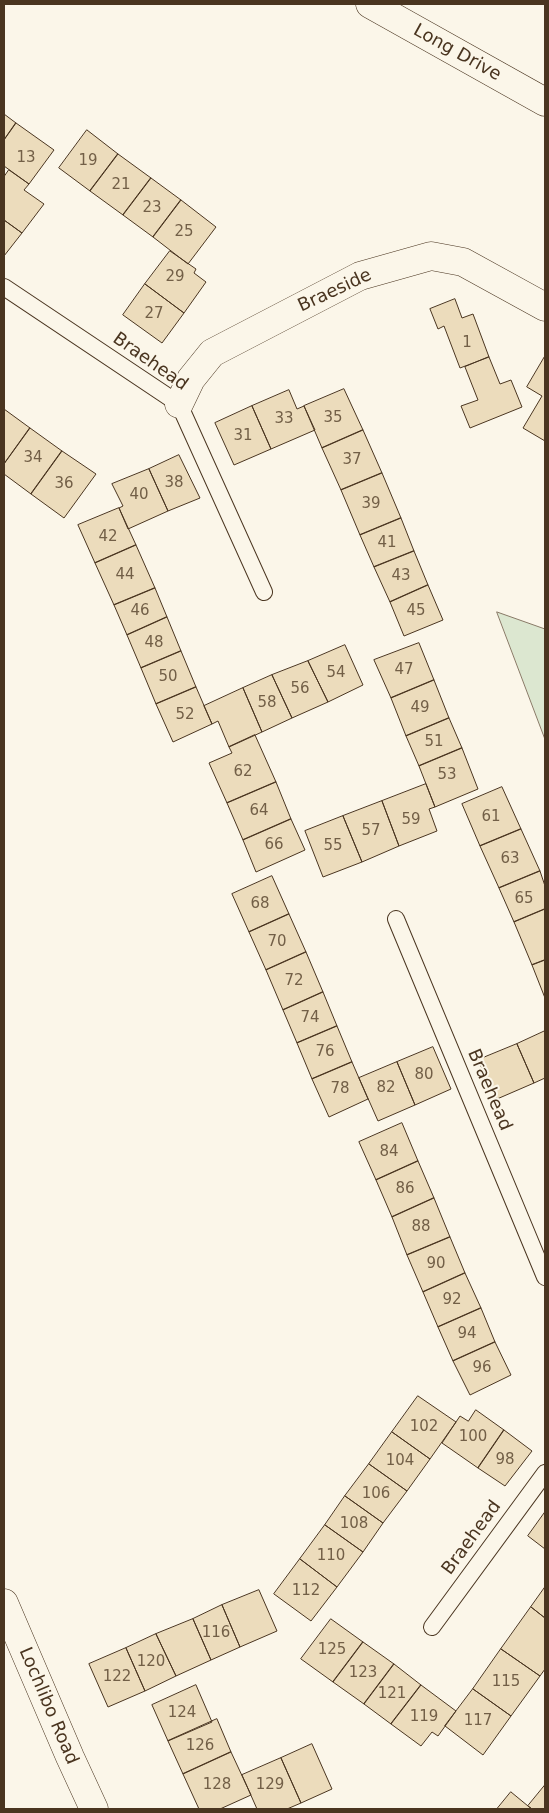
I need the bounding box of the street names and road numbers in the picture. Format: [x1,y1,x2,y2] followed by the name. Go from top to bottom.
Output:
[409,20,505,86] street label: Long Drive
[295,265,375,317] street label: Braeside
[108,328,192,396] street label: Braehead
[462,1046,516,1134] street label: Braehead
[438,1497,506,1579] street label: Braehead
[14,1644,82,1768] street label: Lochlibo Road

